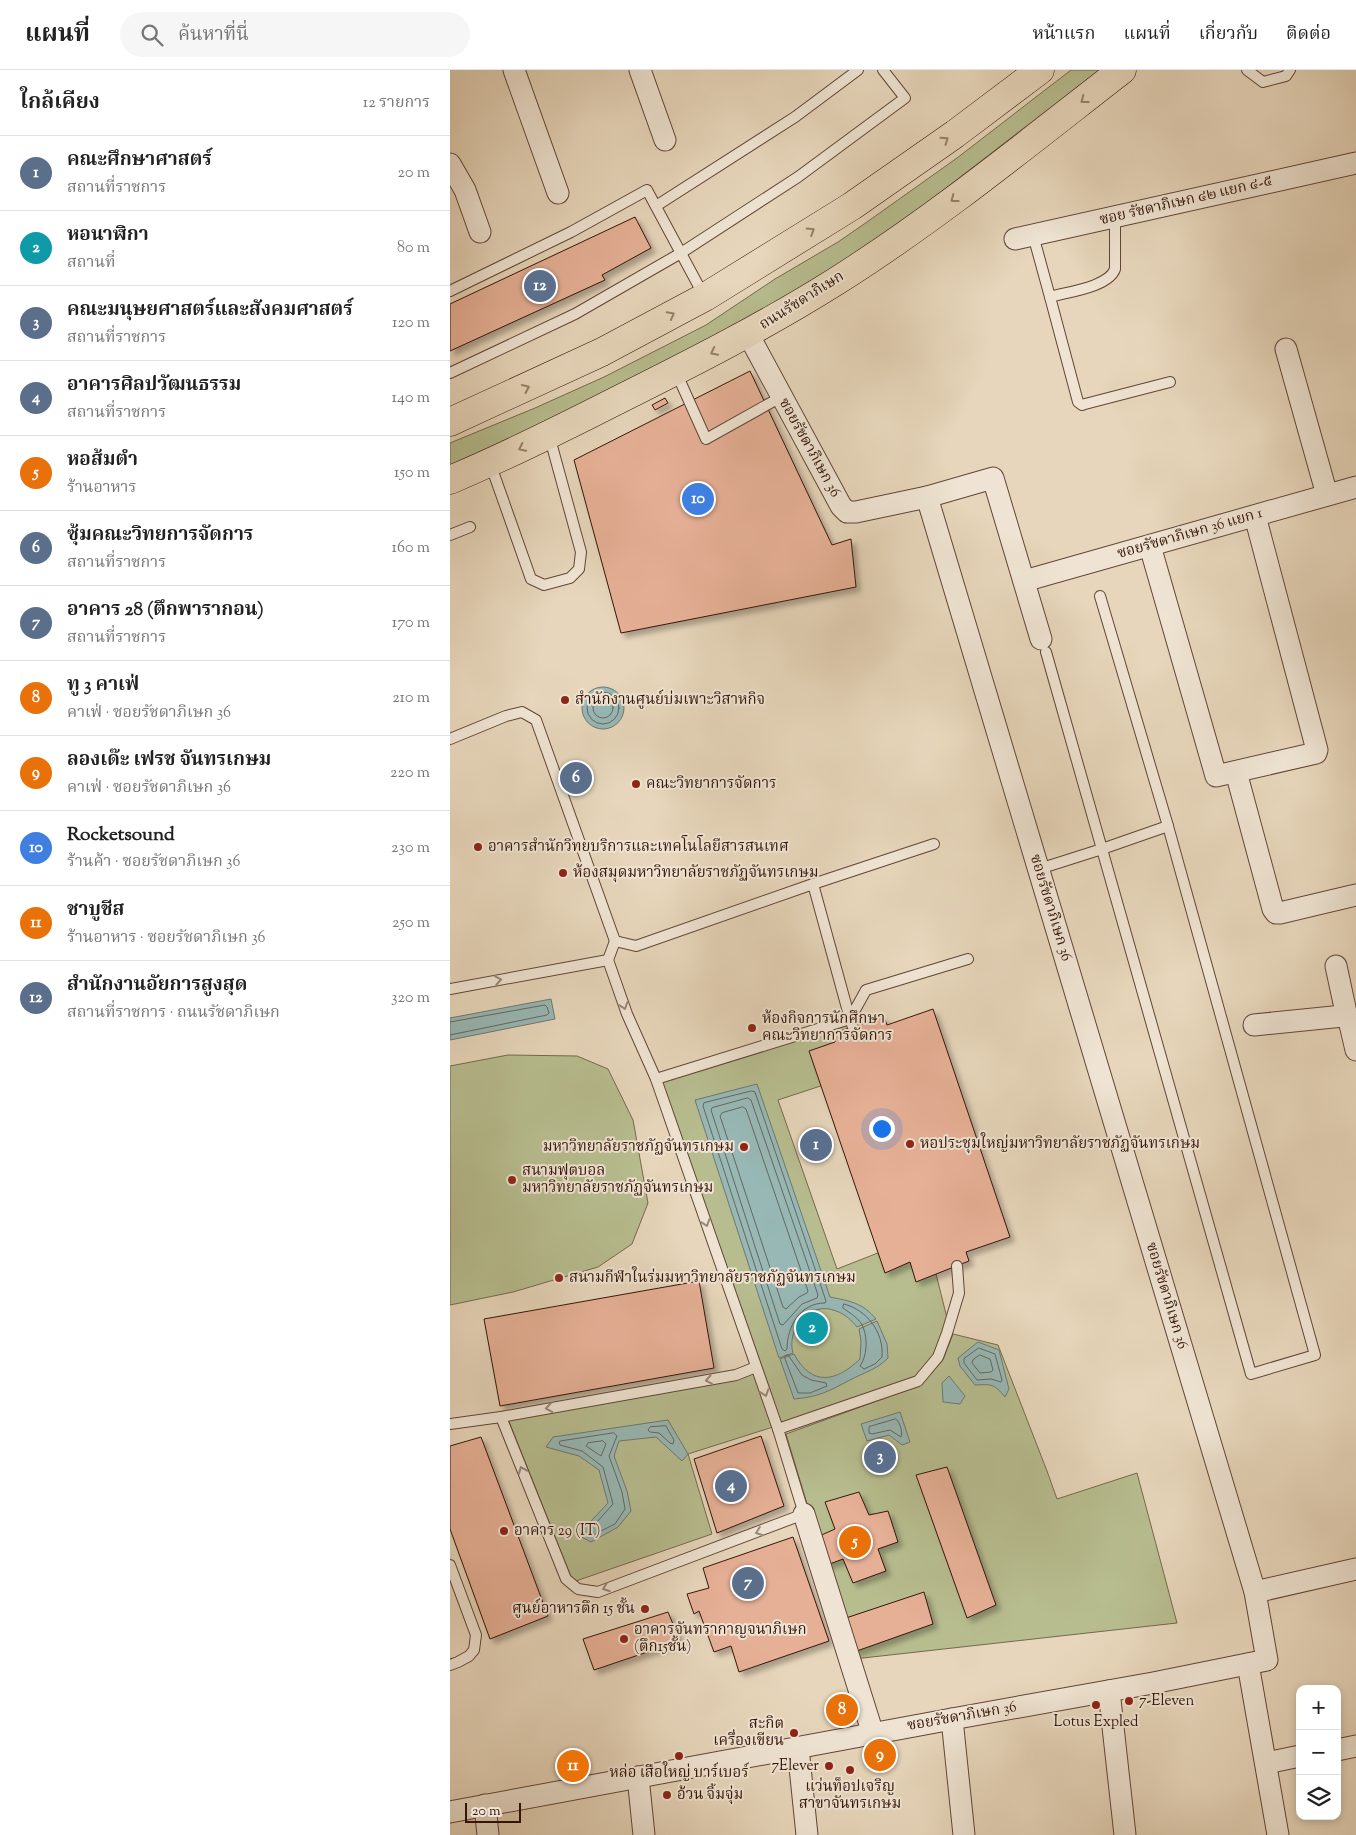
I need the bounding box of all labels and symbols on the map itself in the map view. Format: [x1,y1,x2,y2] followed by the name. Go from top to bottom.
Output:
[1080,94,1089,103] one-way arrow
[939,137,949,146] one-way arrow
[1098,171,1275,231] street label: ซอย รัชดาภิเษก ๔๒ แยก ๔-๕
[951,193,960,201] one-way arrow
[805,228,814,238] one-way arrow
[524,267,556,305] pin: 12
[756,267,848,335] street label: ถนนรัชดาภิเษก
[666,311,675,321] one-way arrow
[711,346,720,356] one-way arrow
[521,383,530,394] one-way arrow
[773,394,845,502] street label: ซอยรัชดาภิเษก 36
[518,442,527,452] one-way arrow
[682,480,714,518] pin: 10
[1115,503,1265,565] street label: ซอยรัชดาภิเษก 36 แยก 1
[575,689,765,711] place label: สำนักงานศูนย์บ่มเพาะวิสาหกิจ
[559,694,571,706] marker: สำนักงานศูนย์บ่มเพาะวิสาหกิจ
[560,759,592,797] pin: 6
[646,774,776,795] place label: คณะวิทยาการจัดการ
[630,778,642,790] marker: คณะวิทยาการจัดการ
[488,835,789,858] place label: อาคารสำนักวิทยบริการและเทคโนโลยีสารสนเทศ
[472,841,484,853] marker: อาคารสำนักวิทยบริการและเทคโนโลยีสารสนเทศ
[1024,852,1076,964] street label: ซอยรัชดาภิเษก 36
[573,863,819,884] place label: ห้องสมุดมหาวิทยาลัยราชภัฏจันทรเกษม
[557,867,569,879] marker: ห้องสมุดมหาวิทยาลัยราชภัฏจันทรเกษม
[494,975,502,986] one-way arrow
[618,1001,628,1009] one-way arrow
[762,1009,892,1047] place label: ห้องกิจการนักศึกษา คณะวิทยาการจัดการ
[746,1022,758,1034] marker: ห้องกิจการนักศึกษา คณะวิทยาการจัดการ
[869,1116,895,1142] your location
[800,1126,832,1164] pin: 1
[920,1132,1200,1155] place label: หอประชุมใหญ่มหาวิทยาลัยราชภัฏจันทรเกษม
[543,1137,734,1158] place label: มหาวิทยาลัยราชภัฏจันทรเกษม
[904,1138,916,1150] marker: หอประชุมใหญ่มหาวิทยาลัยราชภัฏจันทรเกษม
[738,1141,750,1153] marker: มหาวิทยาลัยราชภัฏจันทรเกษม
[522,1161,713,1199] place label: สนามฟุตบอล มหาวิทยาลัยราชภัฏจันทรเกษม
[506,1174,518,1186] marker: สนามฟุตบอล มหาวิทยาลัยราชภัฏจันทรเกษม
[700,1218,710,1227] one-way arrow
[1140,1240,1192,1352] street label: ซอยรัชดาภิเษก 36
[569,1266,856,1289] place label: สนามกีฬาในร่มมหาวิทยาลัยราชภัฏจันทรเกษม
[553,1272,565,1284] marker: สนามกีฬาในร่มมหาวิทยาลัยราชภัฏจันทรเกษม
[796,1309,828,1347] pin: 2
[705,1374,714,1384] one-way arrow
[759,1389,769,1397] one-way arrow
[545,1403,554,1413] one-way arrow
[864,1438,896,1476] pin: 3
[518,1466,528,1475] one-way arrow
[715,1467,747,1505] pin: 4
[514,1521,600,1542] place label: อาคาร 29 (IT)
[839,1523,871,1561] pin: 5
[498,1525,510,1537] marker: อาคาร 29 (IT)
[755,1526,763,1536] one-way arrow
[732,1564,764,1602] pin: 7
[603,1583,611,1593] one-way arrow
[512,1597,635,1620] place label: ศูนย์อาหารตึก 15 ชั้น
[639,1603,651,1615] marker: ศูนย์อาหารตึก 15 ชั้น
[634,1620,807,1658] place label: อาคารจันทรากาญจนาภิเษก (ตึก15ชั้น)
[618,1633,630,1645] marker: อาคารจันทรากาญจนาภิเษก (ตึก15ชั้น)
[826,1691,858,1729] pin: 8
[1139,1691,1195,1712] place label: 7-Eleven
[1123,1695,1135,1707] marker: 7-Eleven
[906,1697,1018,1737] street label: ซอยรัชดาภิเษก 36
[1090,1699,1102,1711] marker: Lotus Expled
[1054,1712,1139,1733] place label: Lotus Expled
[713,1714,784,1752] place label: สะกิต เครื่องเขียน
[788,1727,800,1739] marker: สะกิต เครื่องเขียน
[864,1736,896,1774] pin: 9
[557,1747,589,1785] pin: 11
[673,1750,685,1762] marker: หล่อ เสือใหญ่ บาร์เบอร์
[772,1756,819,1777] place label: 7Elever
[823,1760,835,1772] marker: 7Elever
[609,1761,749,1784] place label: หล่อ เสือใหญ่ บาร์เบอร์
[844,1764,856,1776] marker: แว่นท็อปเจริญ สาขาจันทรเกษม
[799,1777,901,1815] place label: แว่นท็อปเจริญ สาขาจันทรเกษม
[677,1783,743,1806] place label: อ้วน จิ้มจุ่ม
[661,1789,673,1801] marker: อ้วน จิ้มจุ่ม
[465,1800,521,1823] scale bar

